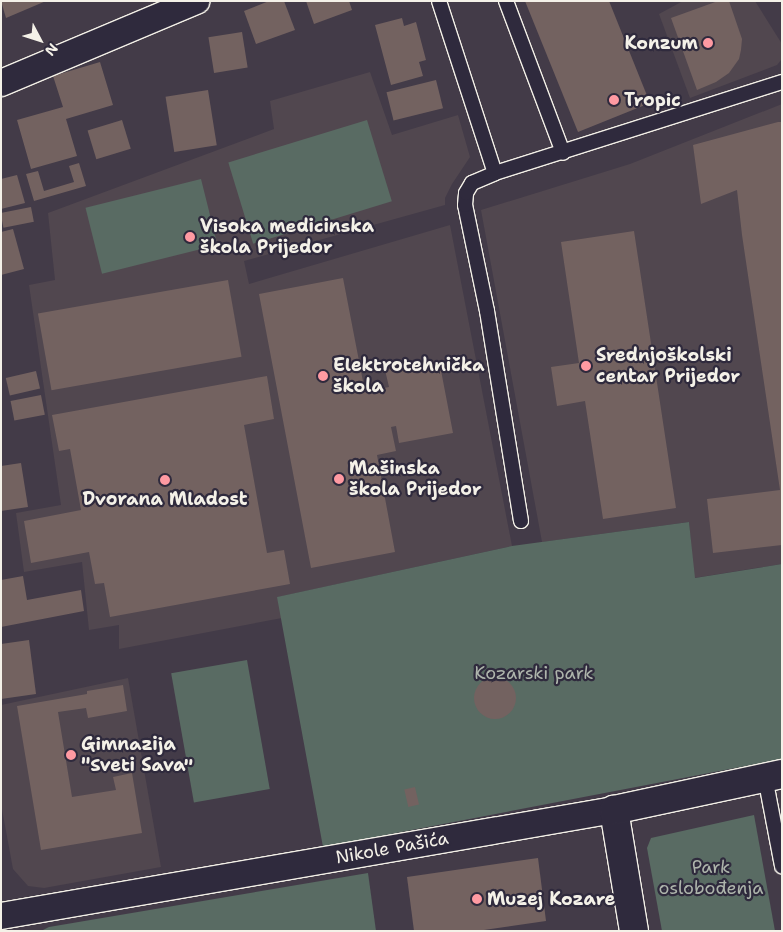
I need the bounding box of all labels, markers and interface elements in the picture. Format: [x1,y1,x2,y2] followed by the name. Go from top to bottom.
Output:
[15,15,65,65] north arrow
[624,32,698,54] place label: Konzum
[702,37,714,49] marker: Konzum
[41,40,62,60] text: N
[624,89,681,111] place label: Tropic
[608,94,620,106] marker: Tropic
[200,216,374,258] place label: Visoka medicinska škola Prijedor
[184,231,196,243] marker: Visoka medicinska škola Prijedor
[596,345,740,388] place label: Srednjoškolski centar Prijedor
[333,355,484,398] place label: Elektrotehnička škola
[580,360,592,372] marker: Srednjoškolski centar Prijedor
[317,370,329,382] marker: Elektrotehnička škola
[349,458,482,500] place label: Mašinska škola Prijedor
[333,473,345,485] marker: Mašinska škola Prijedor
[159,474,171,486] marker: Dvorana Mladost
[82,488,248,510] place label: Dvorana Mladost
[474,662,594,684] park label: Kozarski park
[81,734,193,776] place label: Gimnazija "Sveti Sava"
[65,749,77,761] marker: Gimnazija "Sveti Sava"
[334,827,450,869] street label: Nikole Pašića
[659,857,763,900] park label: Park oslobođenja
[487,888,615,910] place label: Muzej Kozare
[471,893,483,905] marker: Muzej Kozare

